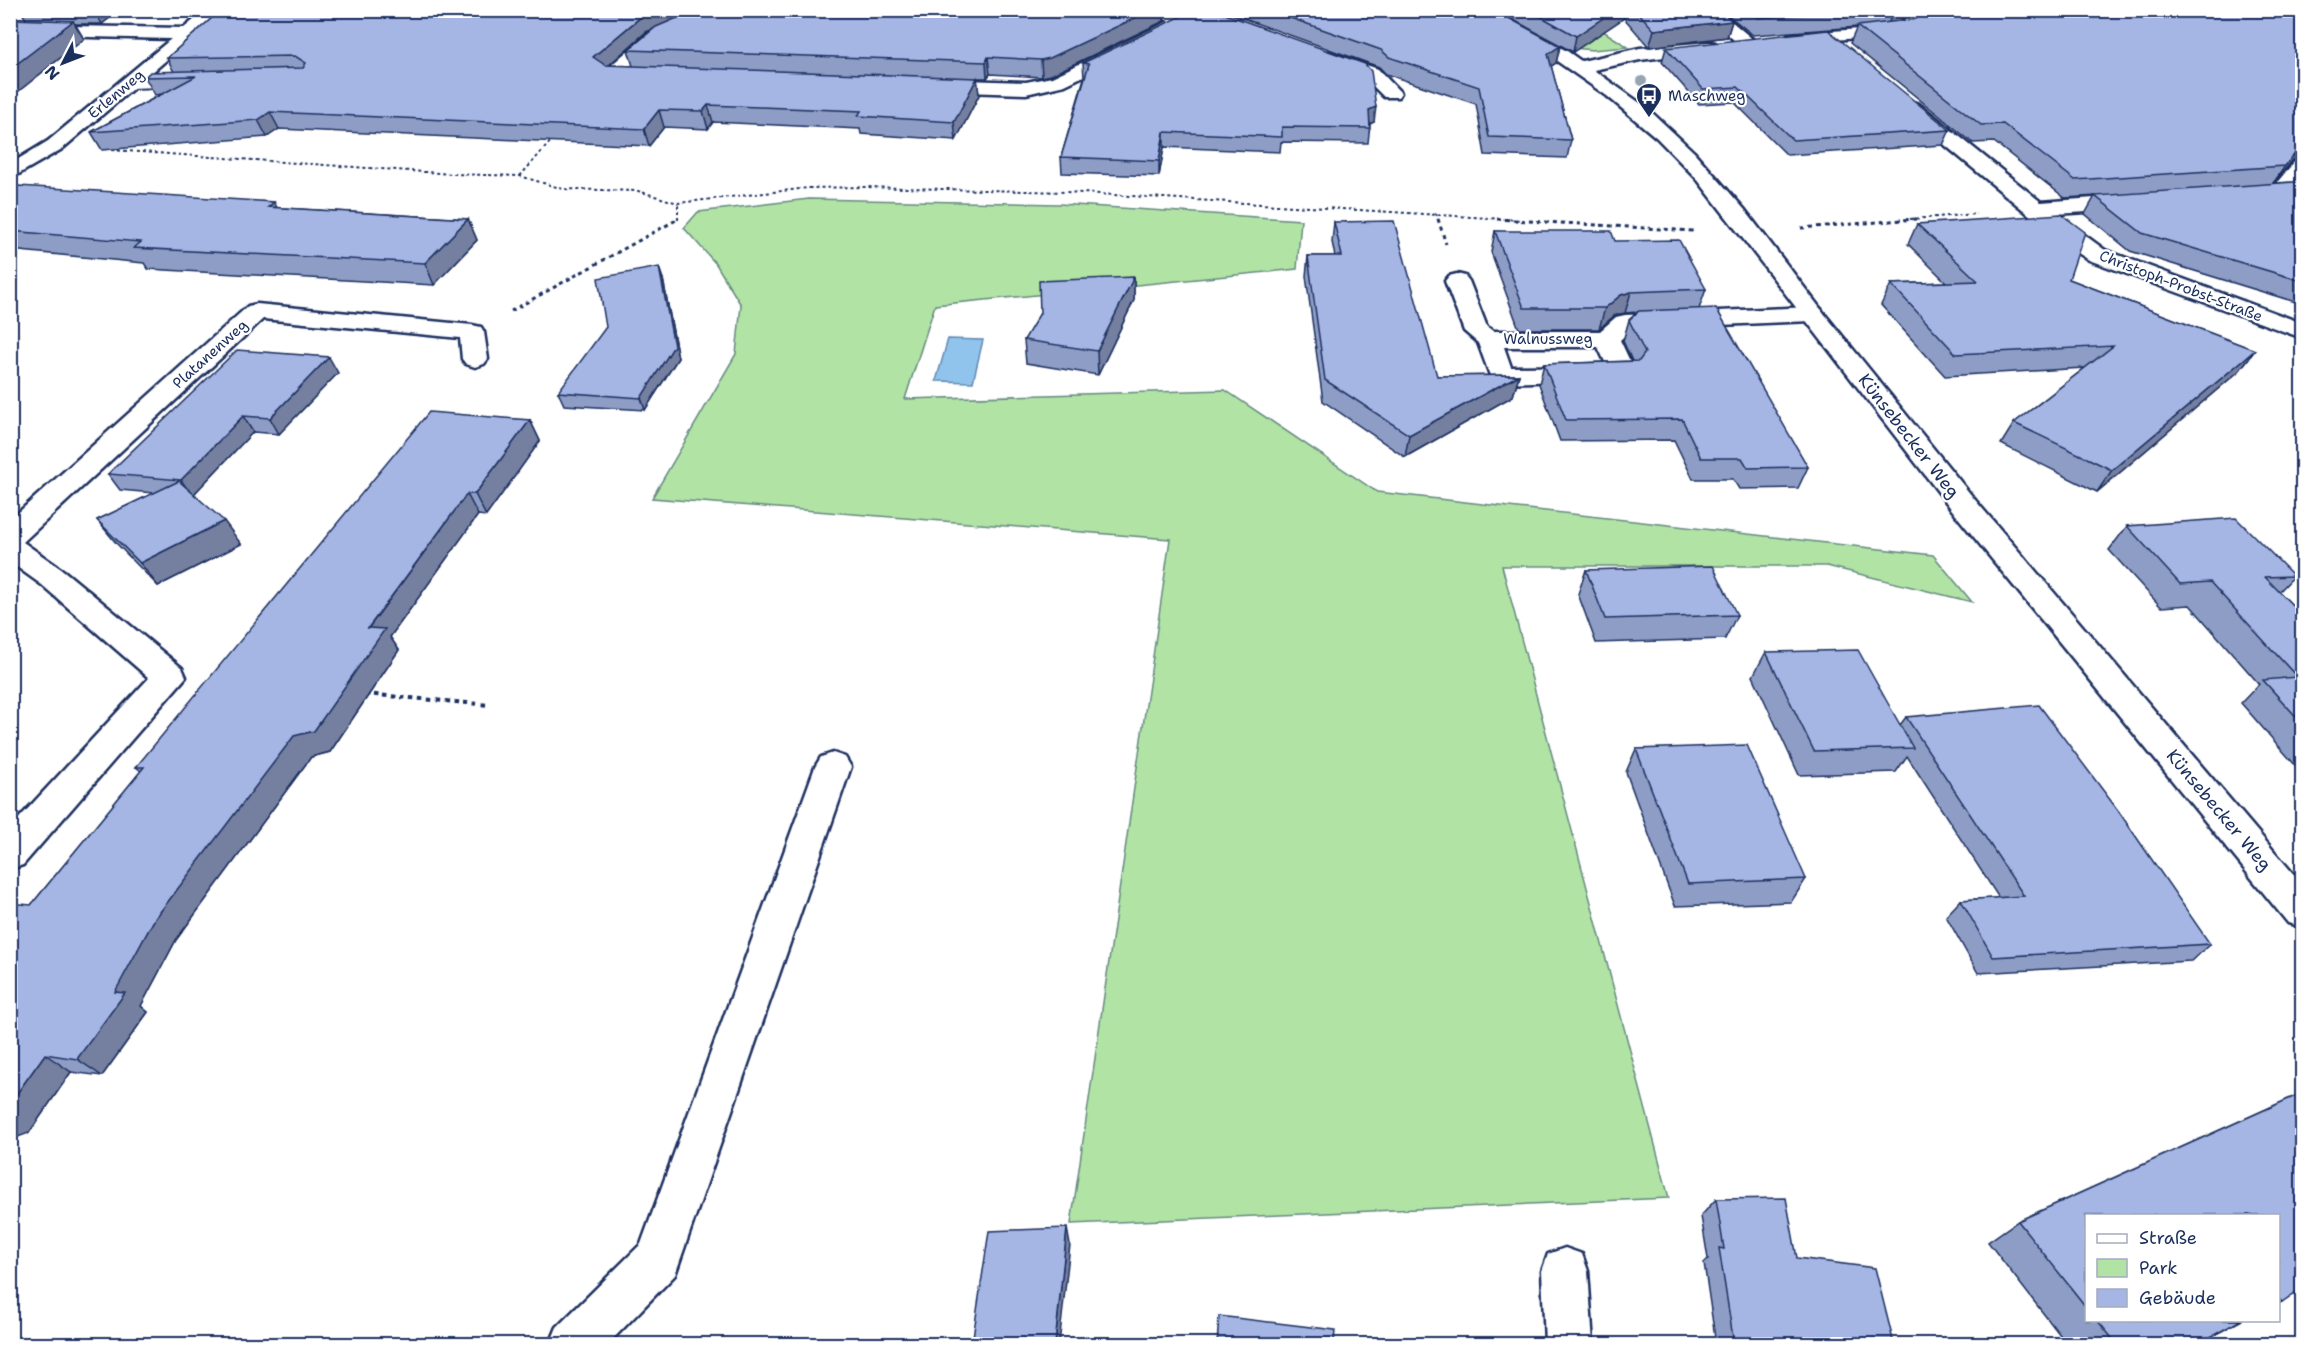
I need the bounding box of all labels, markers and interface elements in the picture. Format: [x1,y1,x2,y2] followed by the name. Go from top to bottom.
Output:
[33,33,93,93] north arrow
[40,61,64,84] text: N
[84,65,148,123] street label: Erlenweg
[1634,81,1664,119] bus stop icon: Maschweg
[1668,86,1746,106] place label: Maschweg
[2096,246,2266,326] street label: Christoph-Probst-Straße
[168,315,252,393] street label: Platanenweg
[1503,329,1593,349] street label: Walnussweg
[1853,369,1965,503] street label: Künsebecker Weg
[2161,744,2277,876] street label: Künsebecker Weg
[2085,1214,2280,1322] legend
[2139,1226,2197,1250] text: Straße
[2139,1256,2178,1280] text: Park
[2139,1286,2216,1310] text: Gebäude

